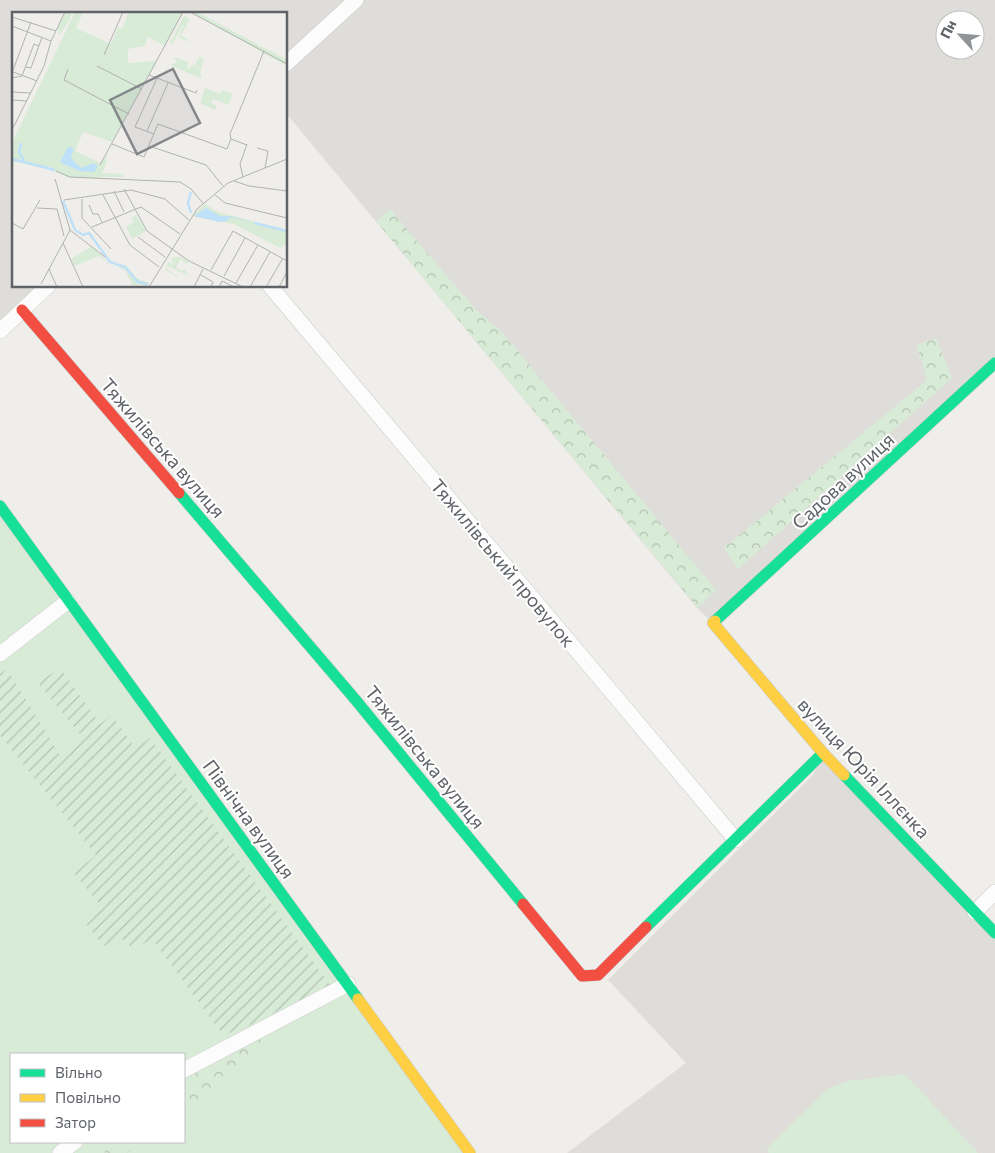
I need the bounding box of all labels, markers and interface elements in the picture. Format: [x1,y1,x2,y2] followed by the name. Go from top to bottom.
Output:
[935,10,985,60] north arrow
[12,12,288,288] inset map
[936,17,960,41] text: Пн
[96,373,230,522] street label: Тяжилівська вулиця
[787,428,898,534] street label: Садова вулиця
[426,474,580,651] street label: Тяжилівський провулок
[361,680,490,833] street label: Тяжилівська вулиця
[793,693,935,843] street label: вулиця Юрія Іллєнка
[199,755,300,883] street label: Північна вулиця
[10,1053,185,1143] legend
[55,1063,102,1081] text: Вільно
[55,1088,121,1106] text: Повільно
[55,1113,96,1131] text: Затор

